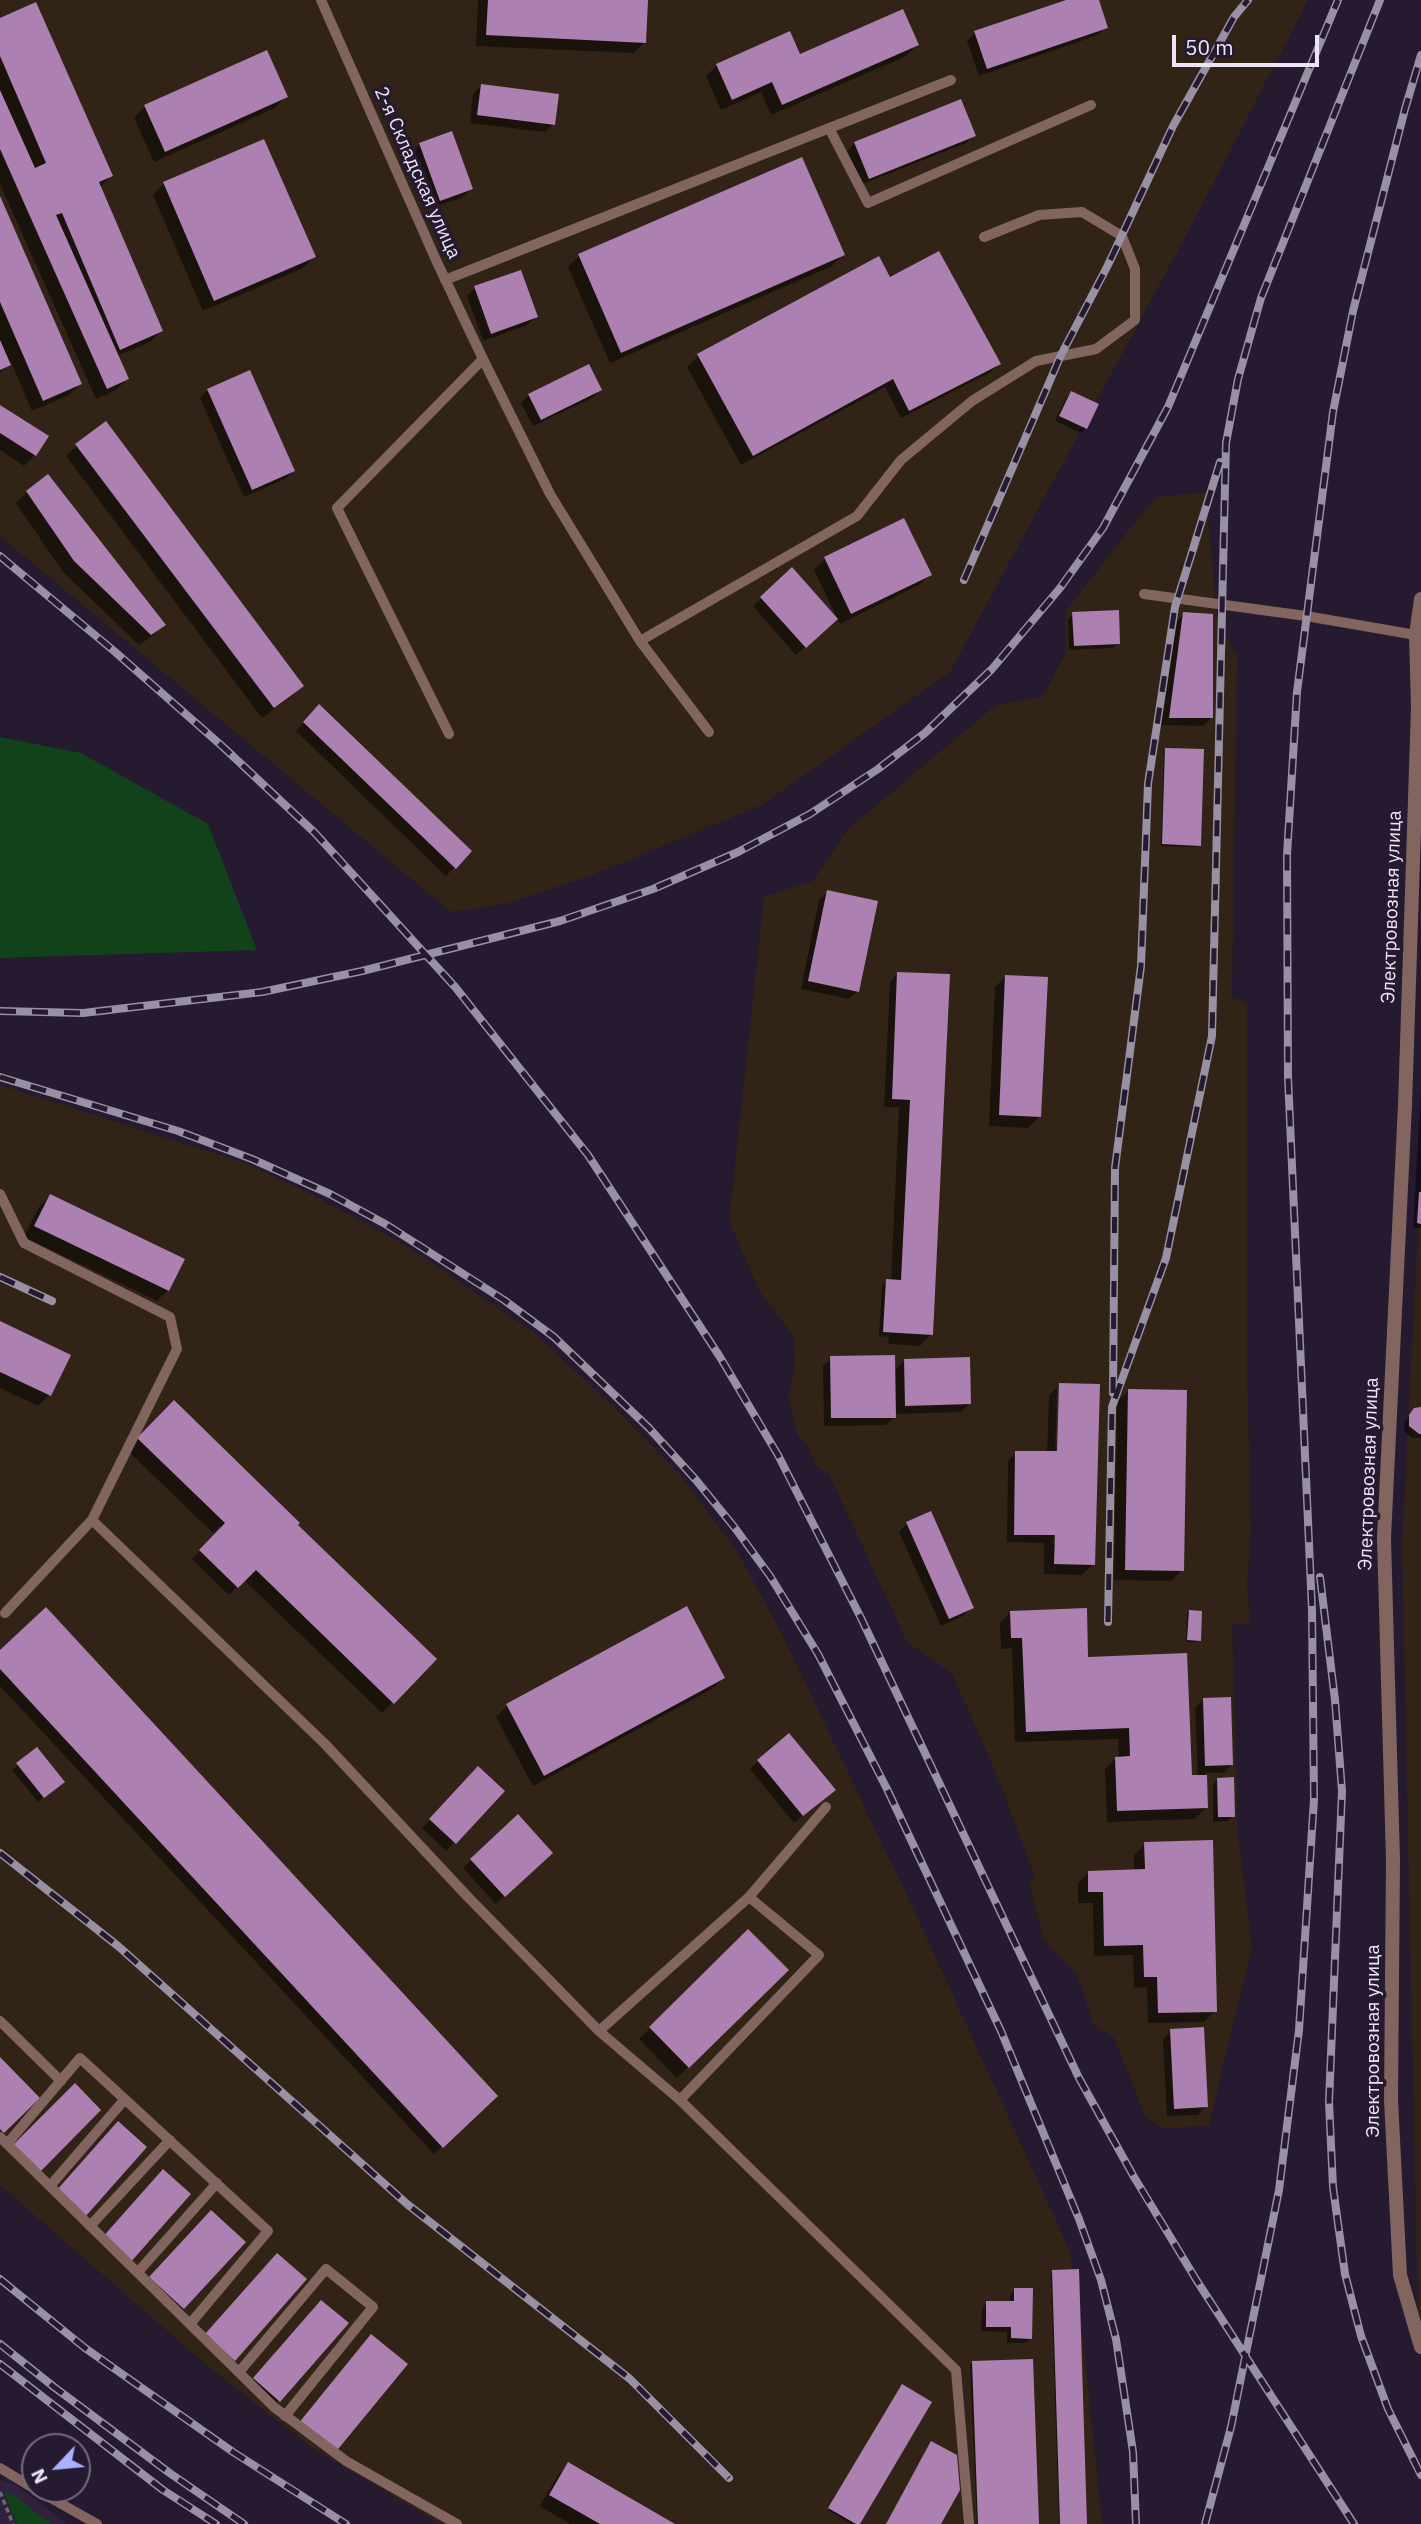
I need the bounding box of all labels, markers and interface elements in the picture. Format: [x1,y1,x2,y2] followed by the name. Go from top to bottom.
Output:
[1176,21,1323,65] scale bar
[1185,33,1234,61] text: 50 m
[369,84,465,262] street label: 2-я Складская улица
[1377,810,1407,1004] street label: Электровозная улица
[1354,1377,1384,1571] street label: Электровозная улица
[1363,1944,1385,2138] street label: Электровозная улица
[21,2433,91,2503] north arrow
[25,2465,53,2488] text: N

